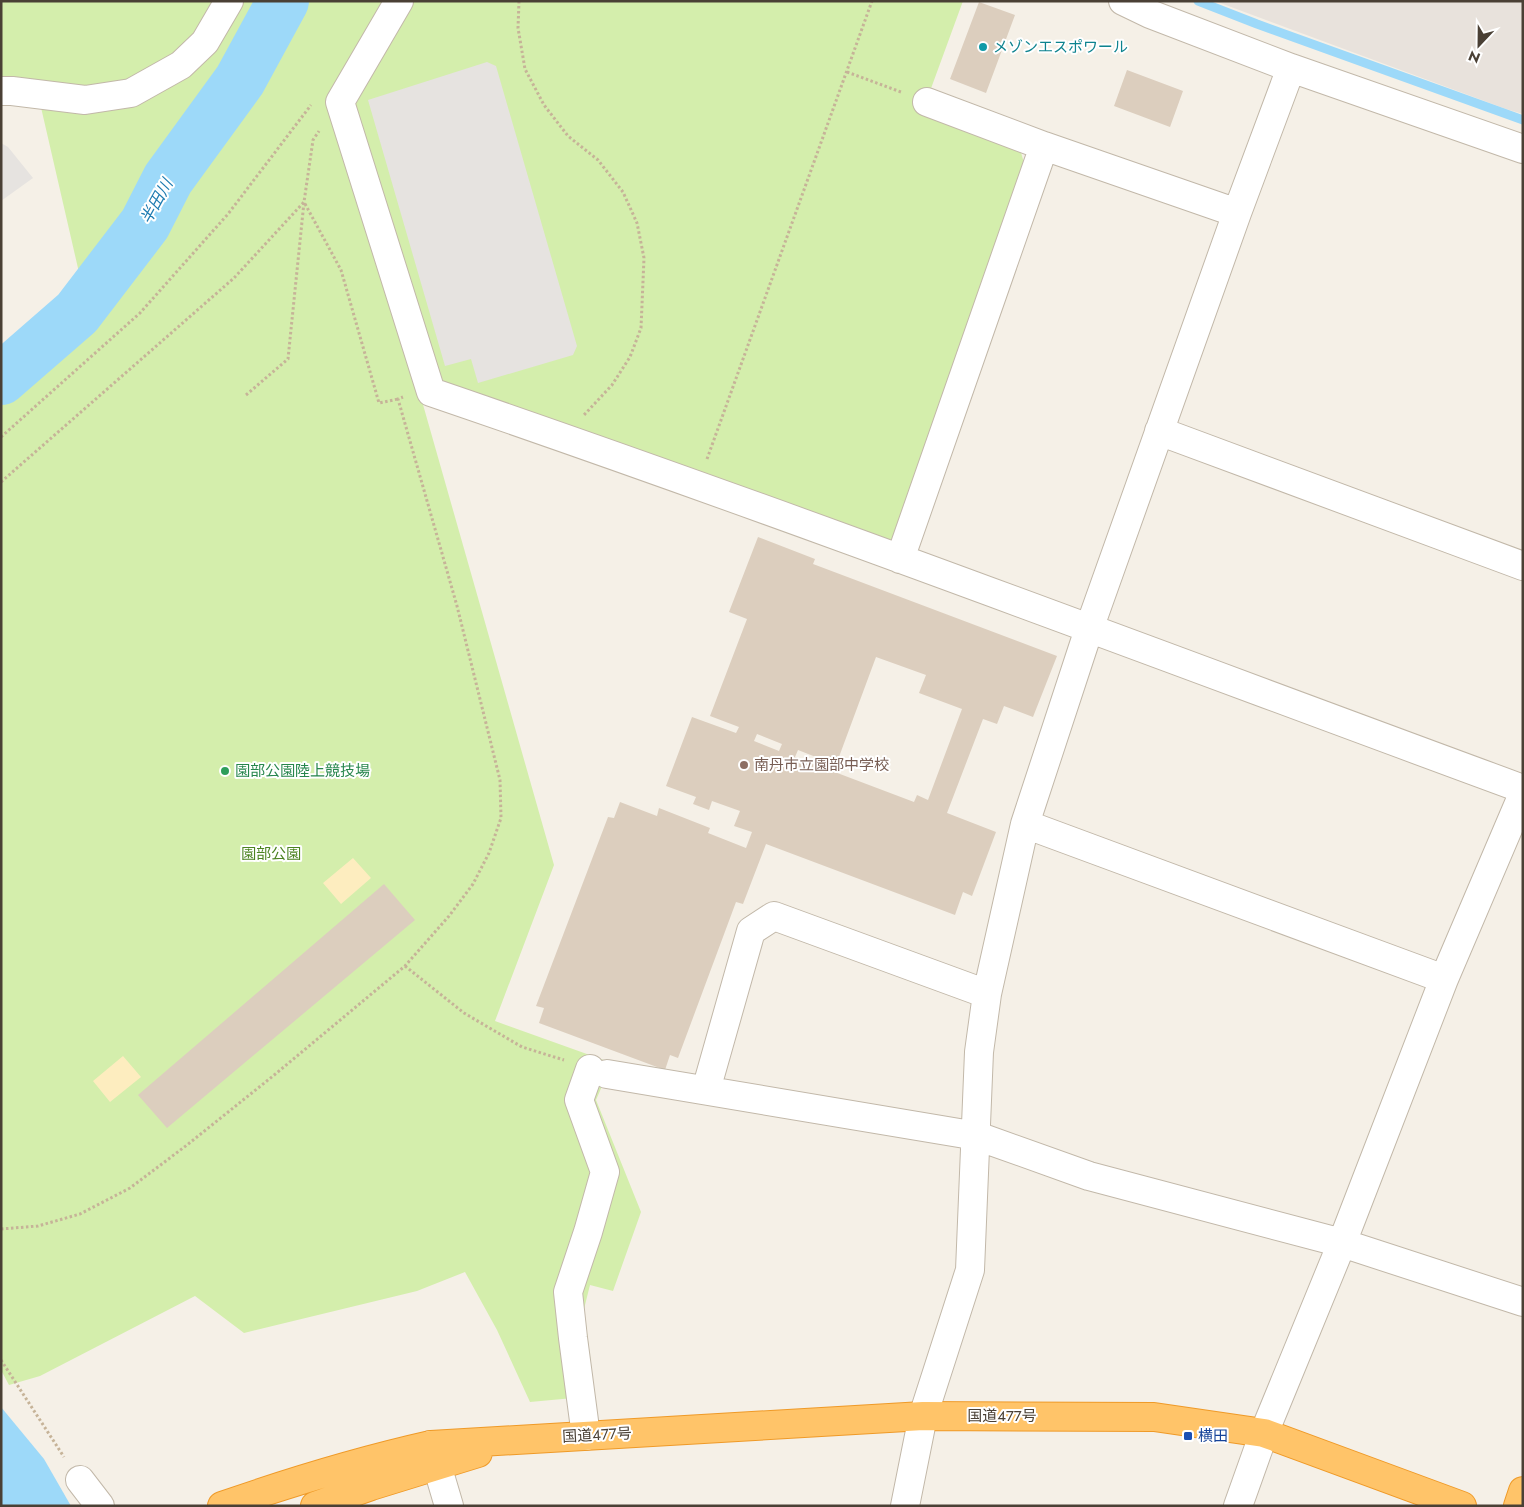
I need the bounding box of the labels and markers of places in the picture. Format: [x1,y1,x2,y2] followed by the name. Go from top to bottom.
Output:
[993,36,1128,58] place label: メゾンエスポワール
[977,41,989,53] marker: メゾンエスポワール
[754,754,889,776] place label: 南丹市立園部中学校
[738,759,750,771] marker: 南丹市立園部中学校
[235,760,370,782] place label: 園部公園陸上競技場
[219,765,231,777] marker: 園部公園陸上競技場
[1198,1425,1228,1447] place label: 横田
[1182,1430,1194,1442] marker: 横田

